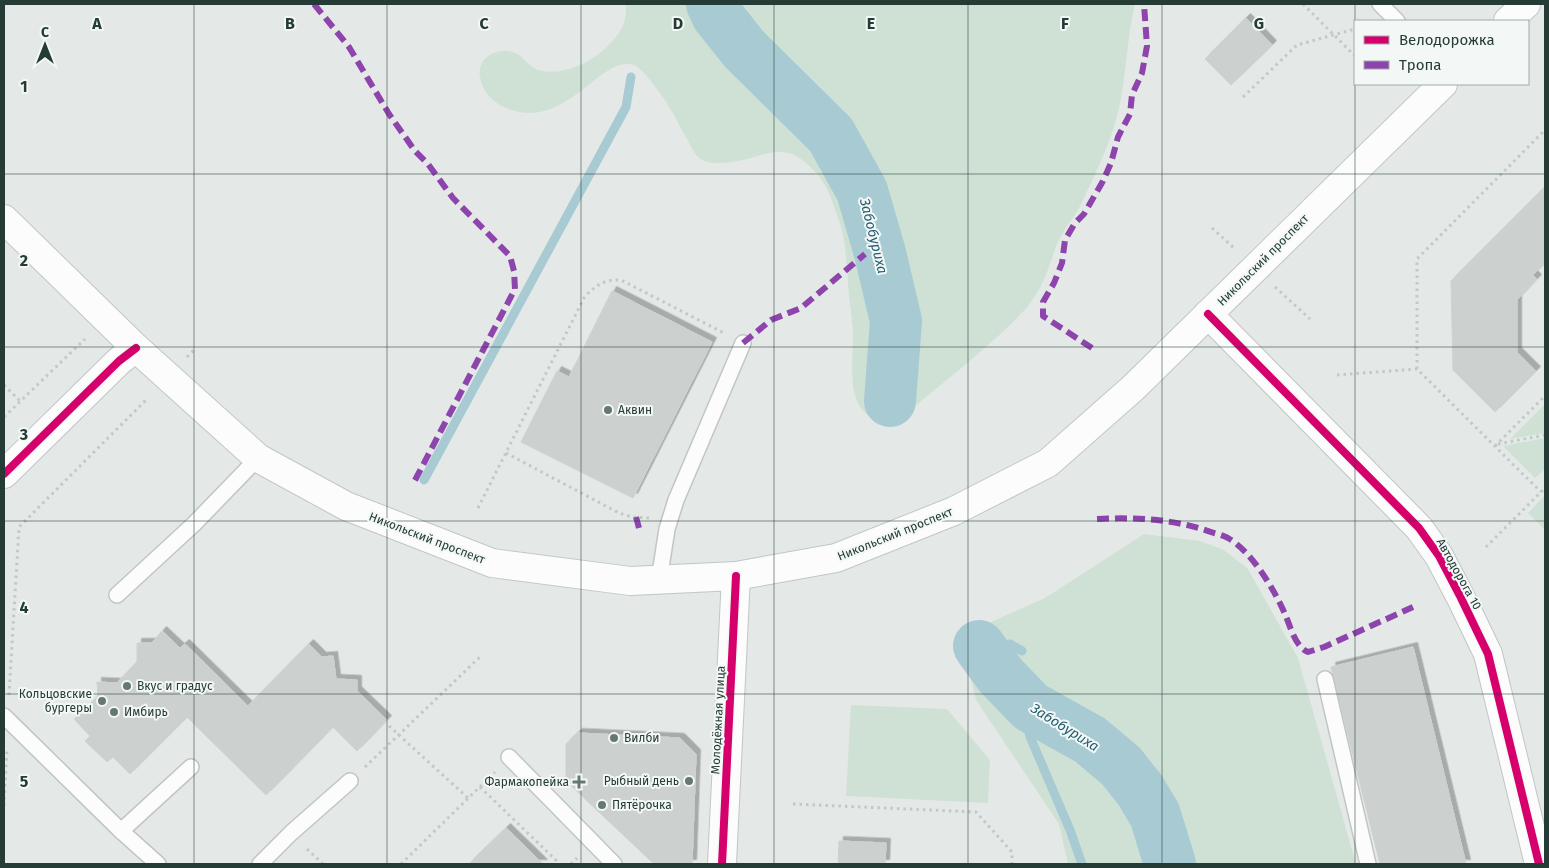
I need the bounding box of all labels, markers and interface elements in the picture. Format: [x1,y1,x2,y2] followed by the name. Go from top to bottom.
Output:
[91,14,102,33] text: A
[285,14,295,33] text: B
[479,14,489,33] text: C
[673,14,683,33] text: D
[867,14,875,33] text: E
[1061,14,1069,33] text: F
[1254,14,1264,33] text: G
[20,20,70,70] north arrow
[1354,20,1529,85] legend
[41,24,49,41] text: С
[1399,31,1495,49] text: Велодорожка
[1399,56,1441,74] text: Тропа
[20,77,28,96] text: 1
[856,196,891,276] water label: Забобуриха
[1214,211,1312,309] street label: Никольский проспект
[20,251,28,270] text: 2
[618,403,652,417] place label: Аквин
[602,404,614,416] marker: Аквин
[19,425,28,444] text: 3
[835,504,955,564] street label: Никольский проспект
[367,509,488,567] street label: Никольский проспект
[1434,536,1485,612] street label: Автодорога 10
[19,598,29,617] text: 4
[708,665,728,775] street label: Молодёжная улица
[137,679,213,693] place label: Вкус и градус
[121,680,133,692] marker: Вкус и градус
[19,687,92,715] place label: Кольцовские бургеры
[96,695,108,707] marker: Кольцовские бургеры
[1027,699,1102,755] water label: Забобуриха
[124,705,168,719] place label: Имбирь
[108,706,120,718] marker: Имбирь
[624,731,660,745] place label: Вилби
[608,732,620,744] marker: Вилби
[20,772,29,791] text: 5
[604,774,679,788] place label: Рыбный день
[485,775,569,789] place label: Фармакопейка
[683,775,695,787] marker: Рыбный день
[573,776,585,788] marker: Фармакопейка
[612,798,672,812] place label: Пятёрочка
[596,799,608,811] marker: Пятёрочка

